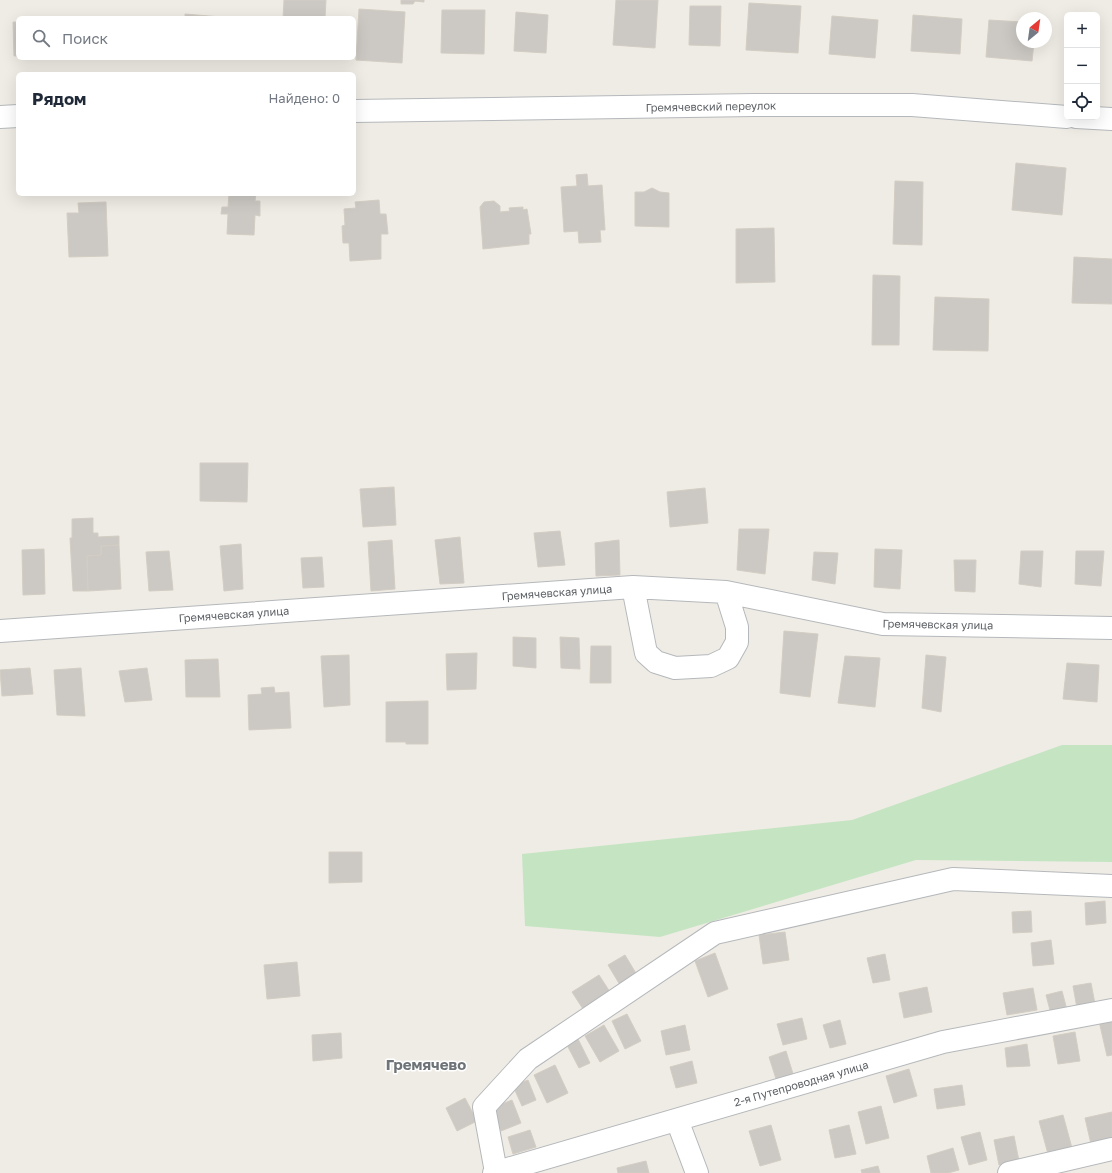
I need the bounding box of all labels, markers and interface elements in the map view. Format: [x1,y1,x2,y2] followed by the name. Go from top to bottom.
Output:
[1016,12,1052,48] north arrow
[1064,12,1100,120] map controls
[1064,12,1100,48] button: +
[16,16,356,60] search box
[30,27,52,49] icon: search
[62,29,108,47] text: Поиск
[1064,48,1100,84] button: −
[1064,84,1100,120] button: locate
[32,88,86,109] text: Рядом
[268,90,340,106] text: Найдено: 0
[646,98,777,114] street label: Гремячевский переулок
[501,582,613,602] street label: Гремячевская улица
[178,604,290,624] street label: Гремячевская улица
[883,617,993,631] street label: Гремячевская улица
[386,1055,466,1073] district label: Гремячево
[732,1058,870,1108] street label: 2-я Путепроводная улица

